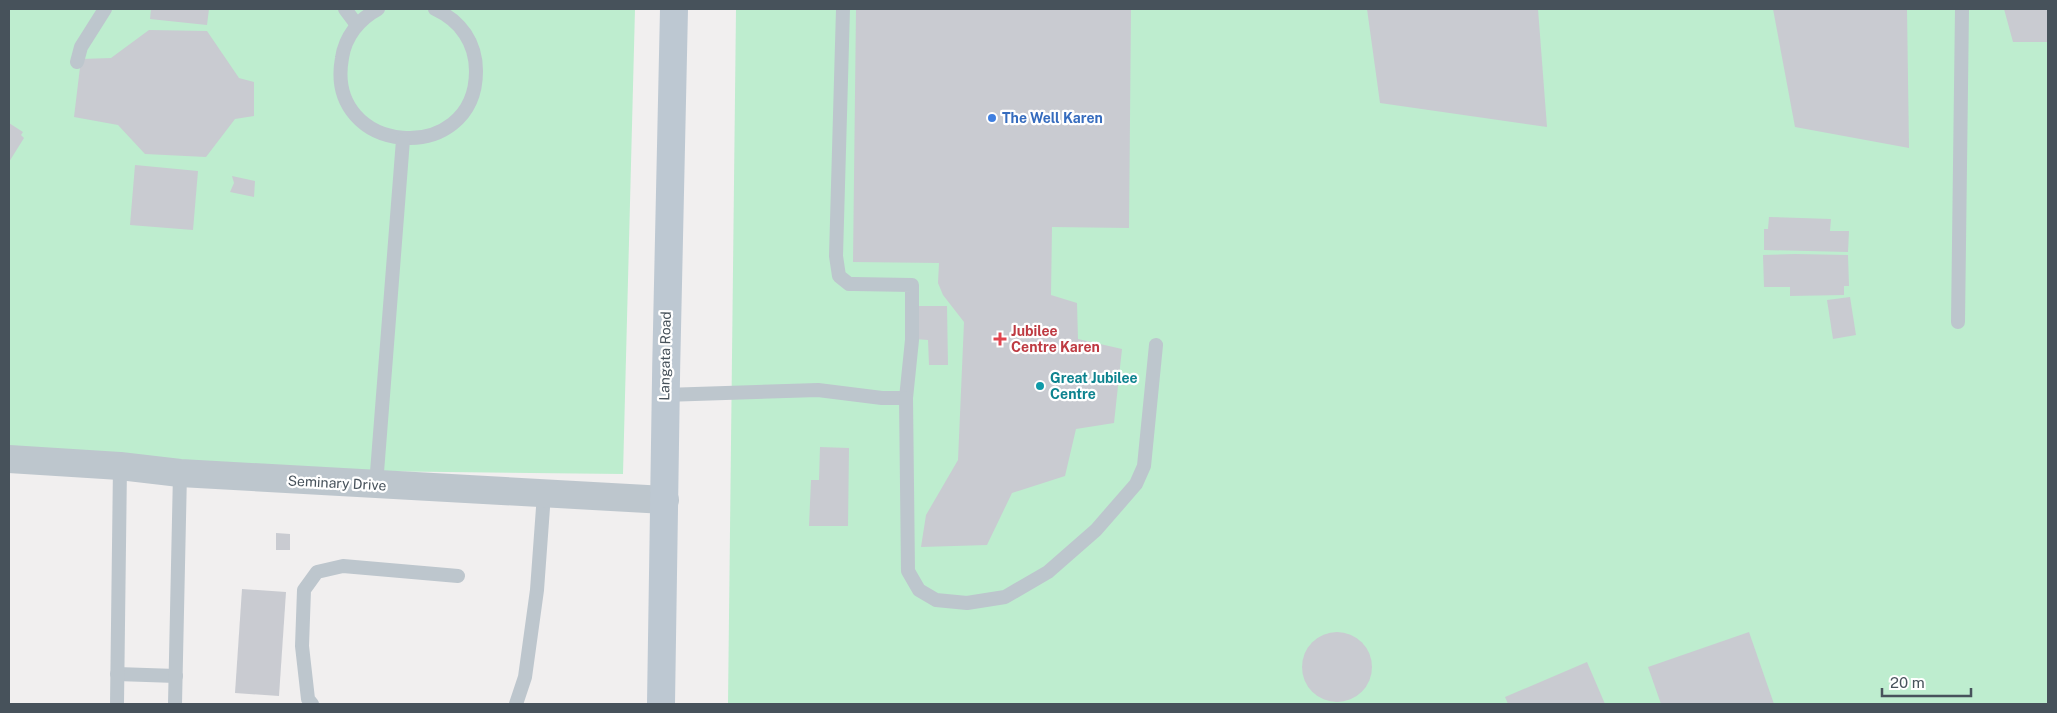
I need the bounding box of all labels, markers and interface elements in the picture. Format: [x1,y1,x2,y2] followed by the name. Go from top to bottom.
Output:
[1002,110,1103,126] place label: The Well Karen
[986,112,998,124] marker: The Well Karen
[656,311,674,401] street label: Langata Road
[1011,323,1100,355] place label: Jubilee Centre Karen
[993,332,1007,346] marker: Jubilee Centre Karen
[1050,370,1138,402] place label: Great Jubilee Centre
[1034,380,1046,392] marker: Great Jubilee Centre
[287,472,387,494] street label: Seminary Drive
[1882,666,1971,698] scale bar
[1890,674,1925,691] text: 20 m

